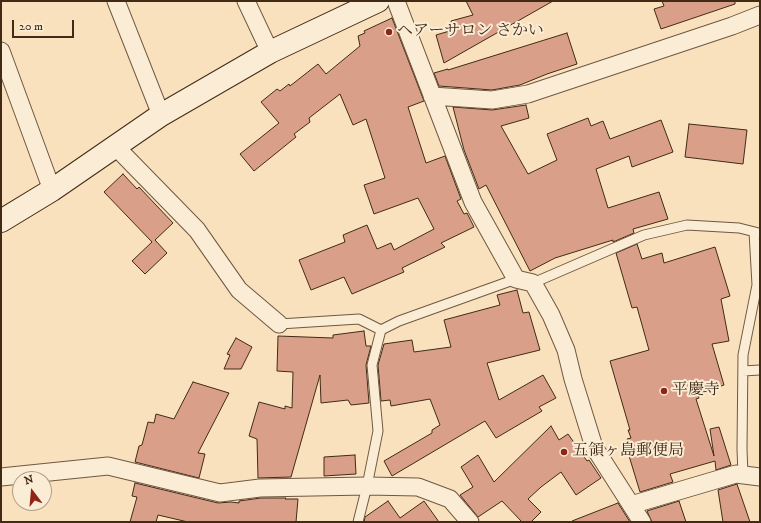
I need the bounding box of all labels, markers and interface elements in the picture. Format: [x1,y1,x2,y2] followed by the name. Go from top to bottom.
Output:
[14,12,76,38] scale bar
[19,19,43,34] text: 20 m
[397,22,544,42] place label: ヘアーサロン さかい
[384,27,394,37] marker: ヘアーサロン さかい
[672,381,720,401] place label: 平慶寺
[659,386,669,396] marker: 平慶寺
[572,442,684,462] place label: 五領ヶ島郵便局
[559,447,569,457] marker: 五領ヶ島郵便局
[12,471,52,511] north arrow
[23,472,35,488] text: N

